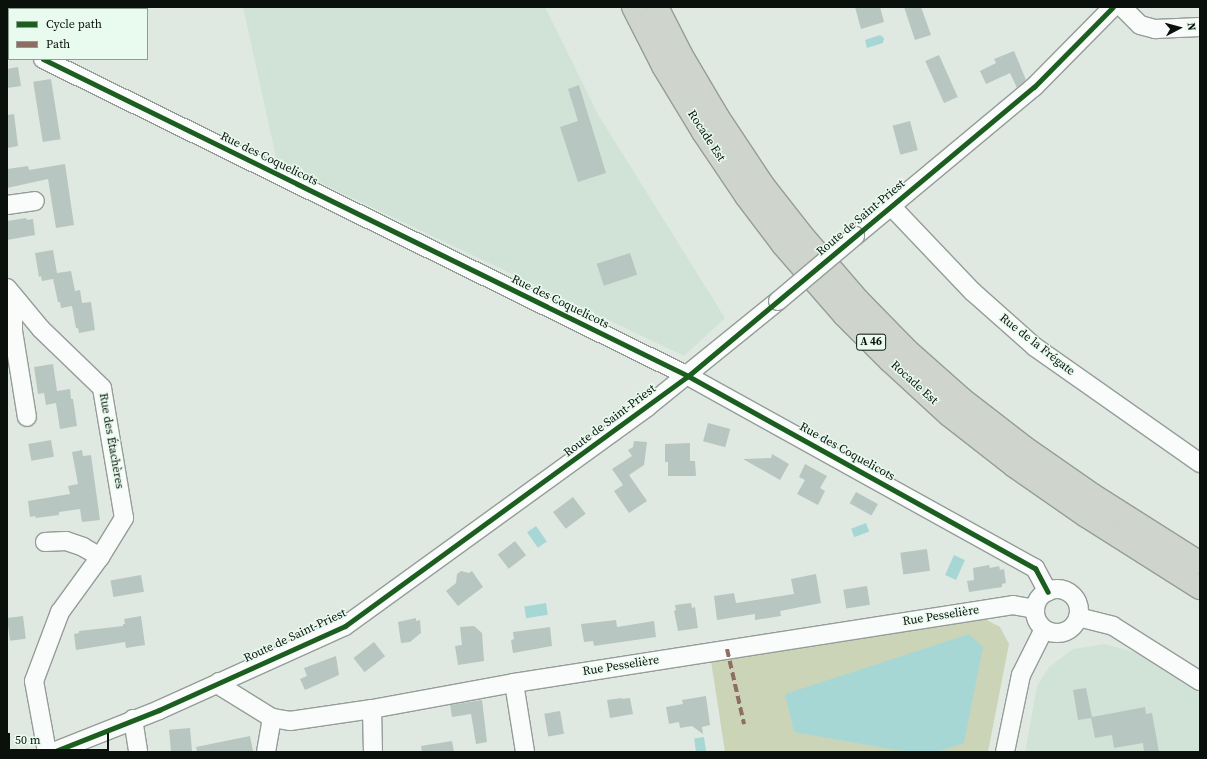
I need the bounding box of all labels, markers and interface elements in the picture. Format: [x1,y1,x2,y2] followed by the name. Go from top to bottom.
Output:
[8,8,148,60] legend
[1159,8,1199,48] north arrow
[46,16,102,32] text: Cycle path
[1184,22,1199,31] text: N
[46,36,70,52] text: Path
[684,108,728,164] street label: Rocade Est
[218,129,320,189] street label: Rue des Coquelicots
[814,177,908,259] street label: Route de Saint-Priest
[509,272,611,332] street label: Rue des Coquelicots
[997,311,1077,379] street label: Rue de la Frégate
[856,333,886,351] road number: A 46
[888,358,940,408] street label: Rocade Est
[561,382,659,460] street label: Route de Saint-Priest
[95,392,127,490] street label: Rue des Étachères
[797,420,897,484] street label: Rue des Coquelicots
[902,603,980,629] street label: Rue Pesselière
[242,606,348,666] street label: Route de Saint-Priest
[582,653,660,679] street label: Rue Pesselière
[10,725,111,751] scale bar
[15,732,41,748] text: 50 m

